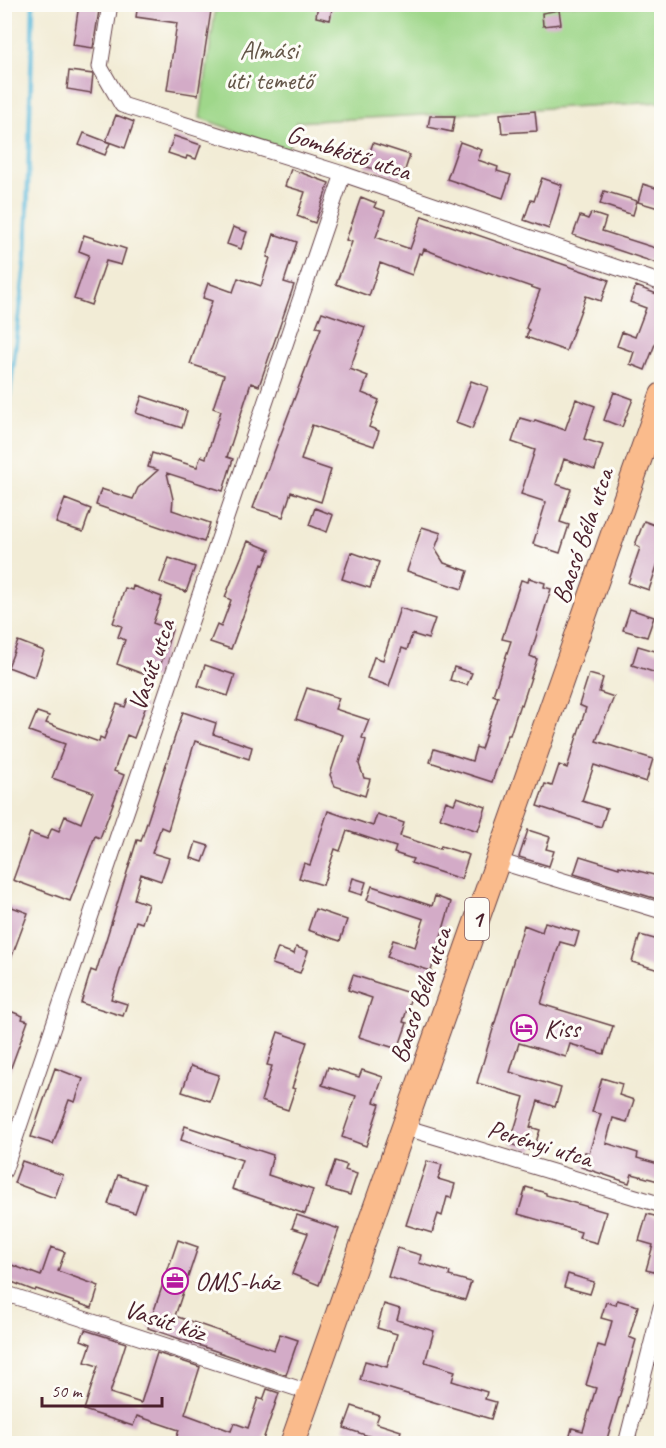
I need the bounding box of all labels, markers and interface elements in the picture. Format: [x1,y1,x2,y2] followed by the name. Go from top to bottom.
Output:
[225,34,316,97] park label: Almási úti temető
[283,117,416,188] street label: Gombkötő utca
[544,462,622,608] street label: Bacsó Béla utca
[120,614,183,715] street label: Vasút utca
[465,898,489,940] road number: 1
[382,921,460,1067] street label: Bacsó Béla utca
[544,1012,582,1045] place label: Kiss
[509,1013,539,1043] hotel icon: Kiss
[484,1112,598,1176] street label: Perényi utca
[195,1265,282,1298] place label: OMS-ház
[160,1266,190,1296] office icon: OMS-ház
[120,1292,212,1350] street label: Vasút köz
[42,1370,162,1408] scale bar
[51,1380,84,1402] text: 50 m

